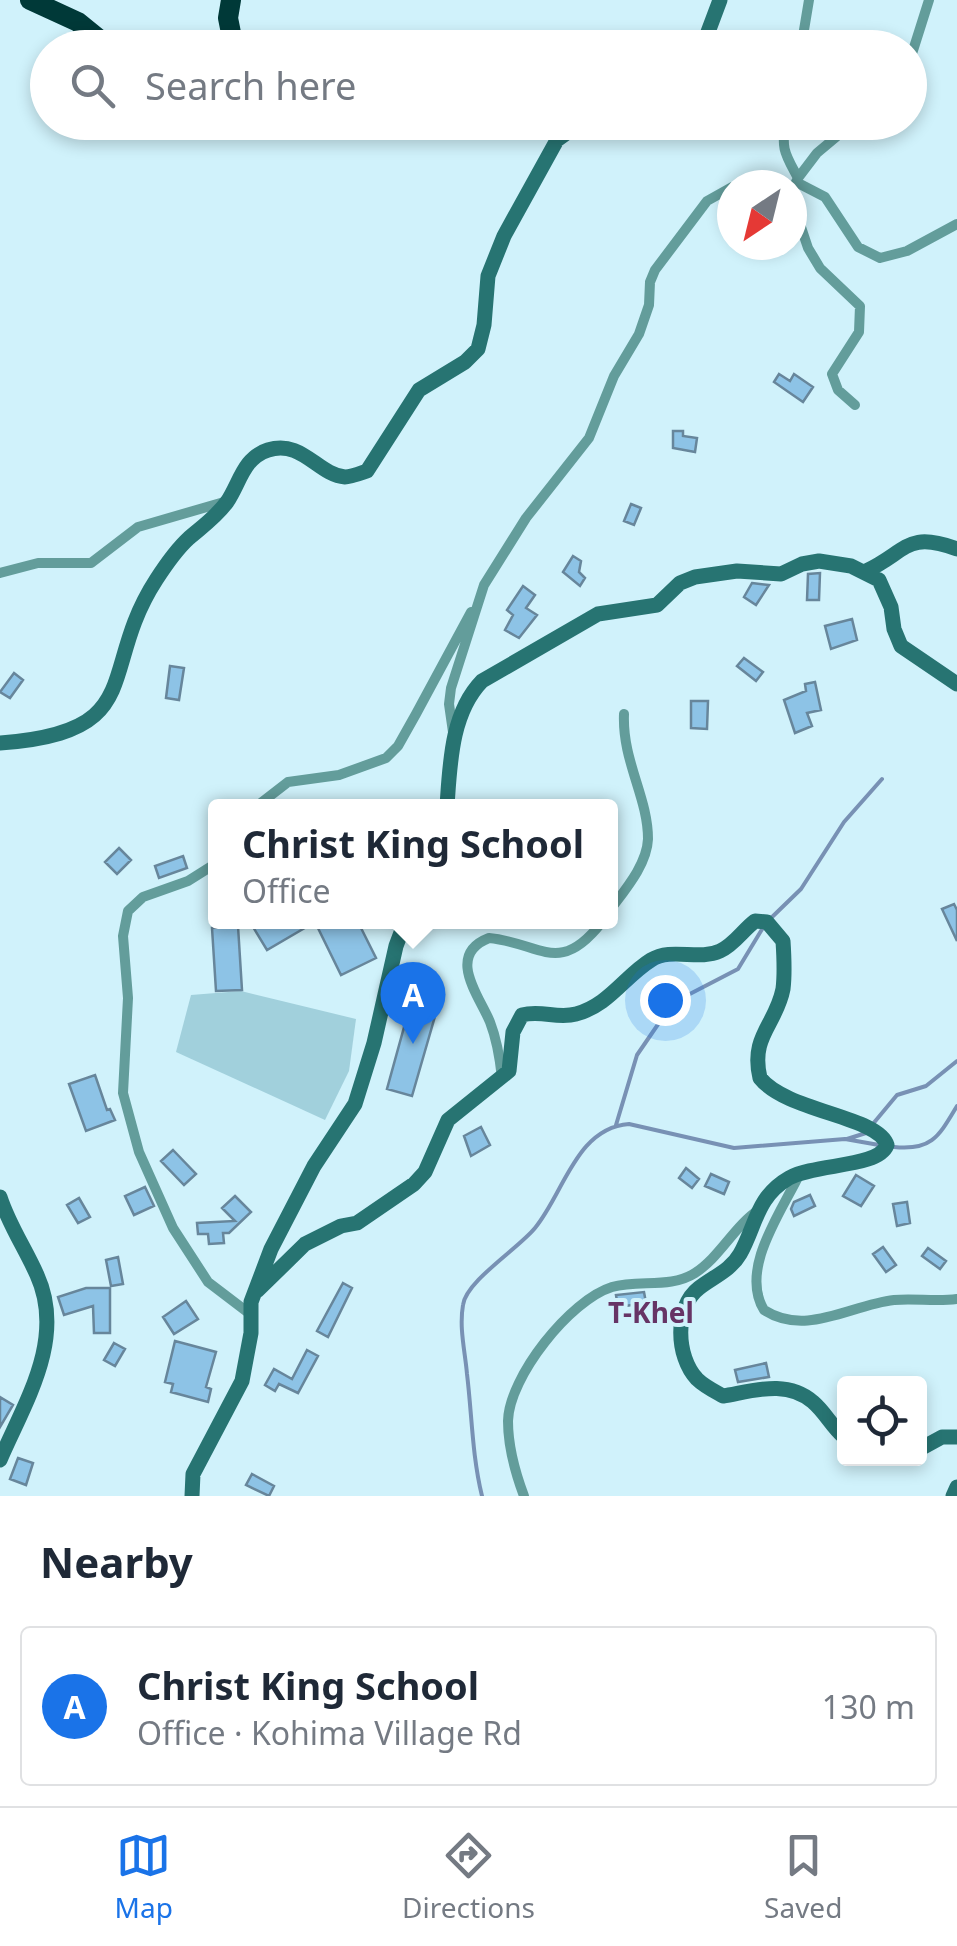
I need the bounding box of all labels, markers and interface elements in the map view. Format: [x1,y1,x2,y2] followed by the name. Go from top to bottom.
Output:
[30,30,927,140] search box
[65,58,120,113] icon: search
[145,59,356,111] text: Search here
[717,170,807,260] north arrow
[208,799,618,929] popup
[242,817,584,869] text: Christ King School
[242,869,331,912] text: Office
[380,962,446,1044] pin: A
[640,975,691,1026] your location
[608,1293,694,1331] district label: T-Khel
[837,1376,927,1466] map controls
[837,1376,927,1466] button: locate
[40,1533,193,1590] text: Nearby
[137,1659,479,1711] text: Christ King School
[63,1685,86,1728] text: A
[822,1685,915,1728] text: 130 m
[137,1711,522,1754] text: Office · Kohima Village Rd
[115,1828,173,1926] tab: Map
[402,1828,535,1926] tab: Directions
[764,1828,842,1926] tab: Saved

